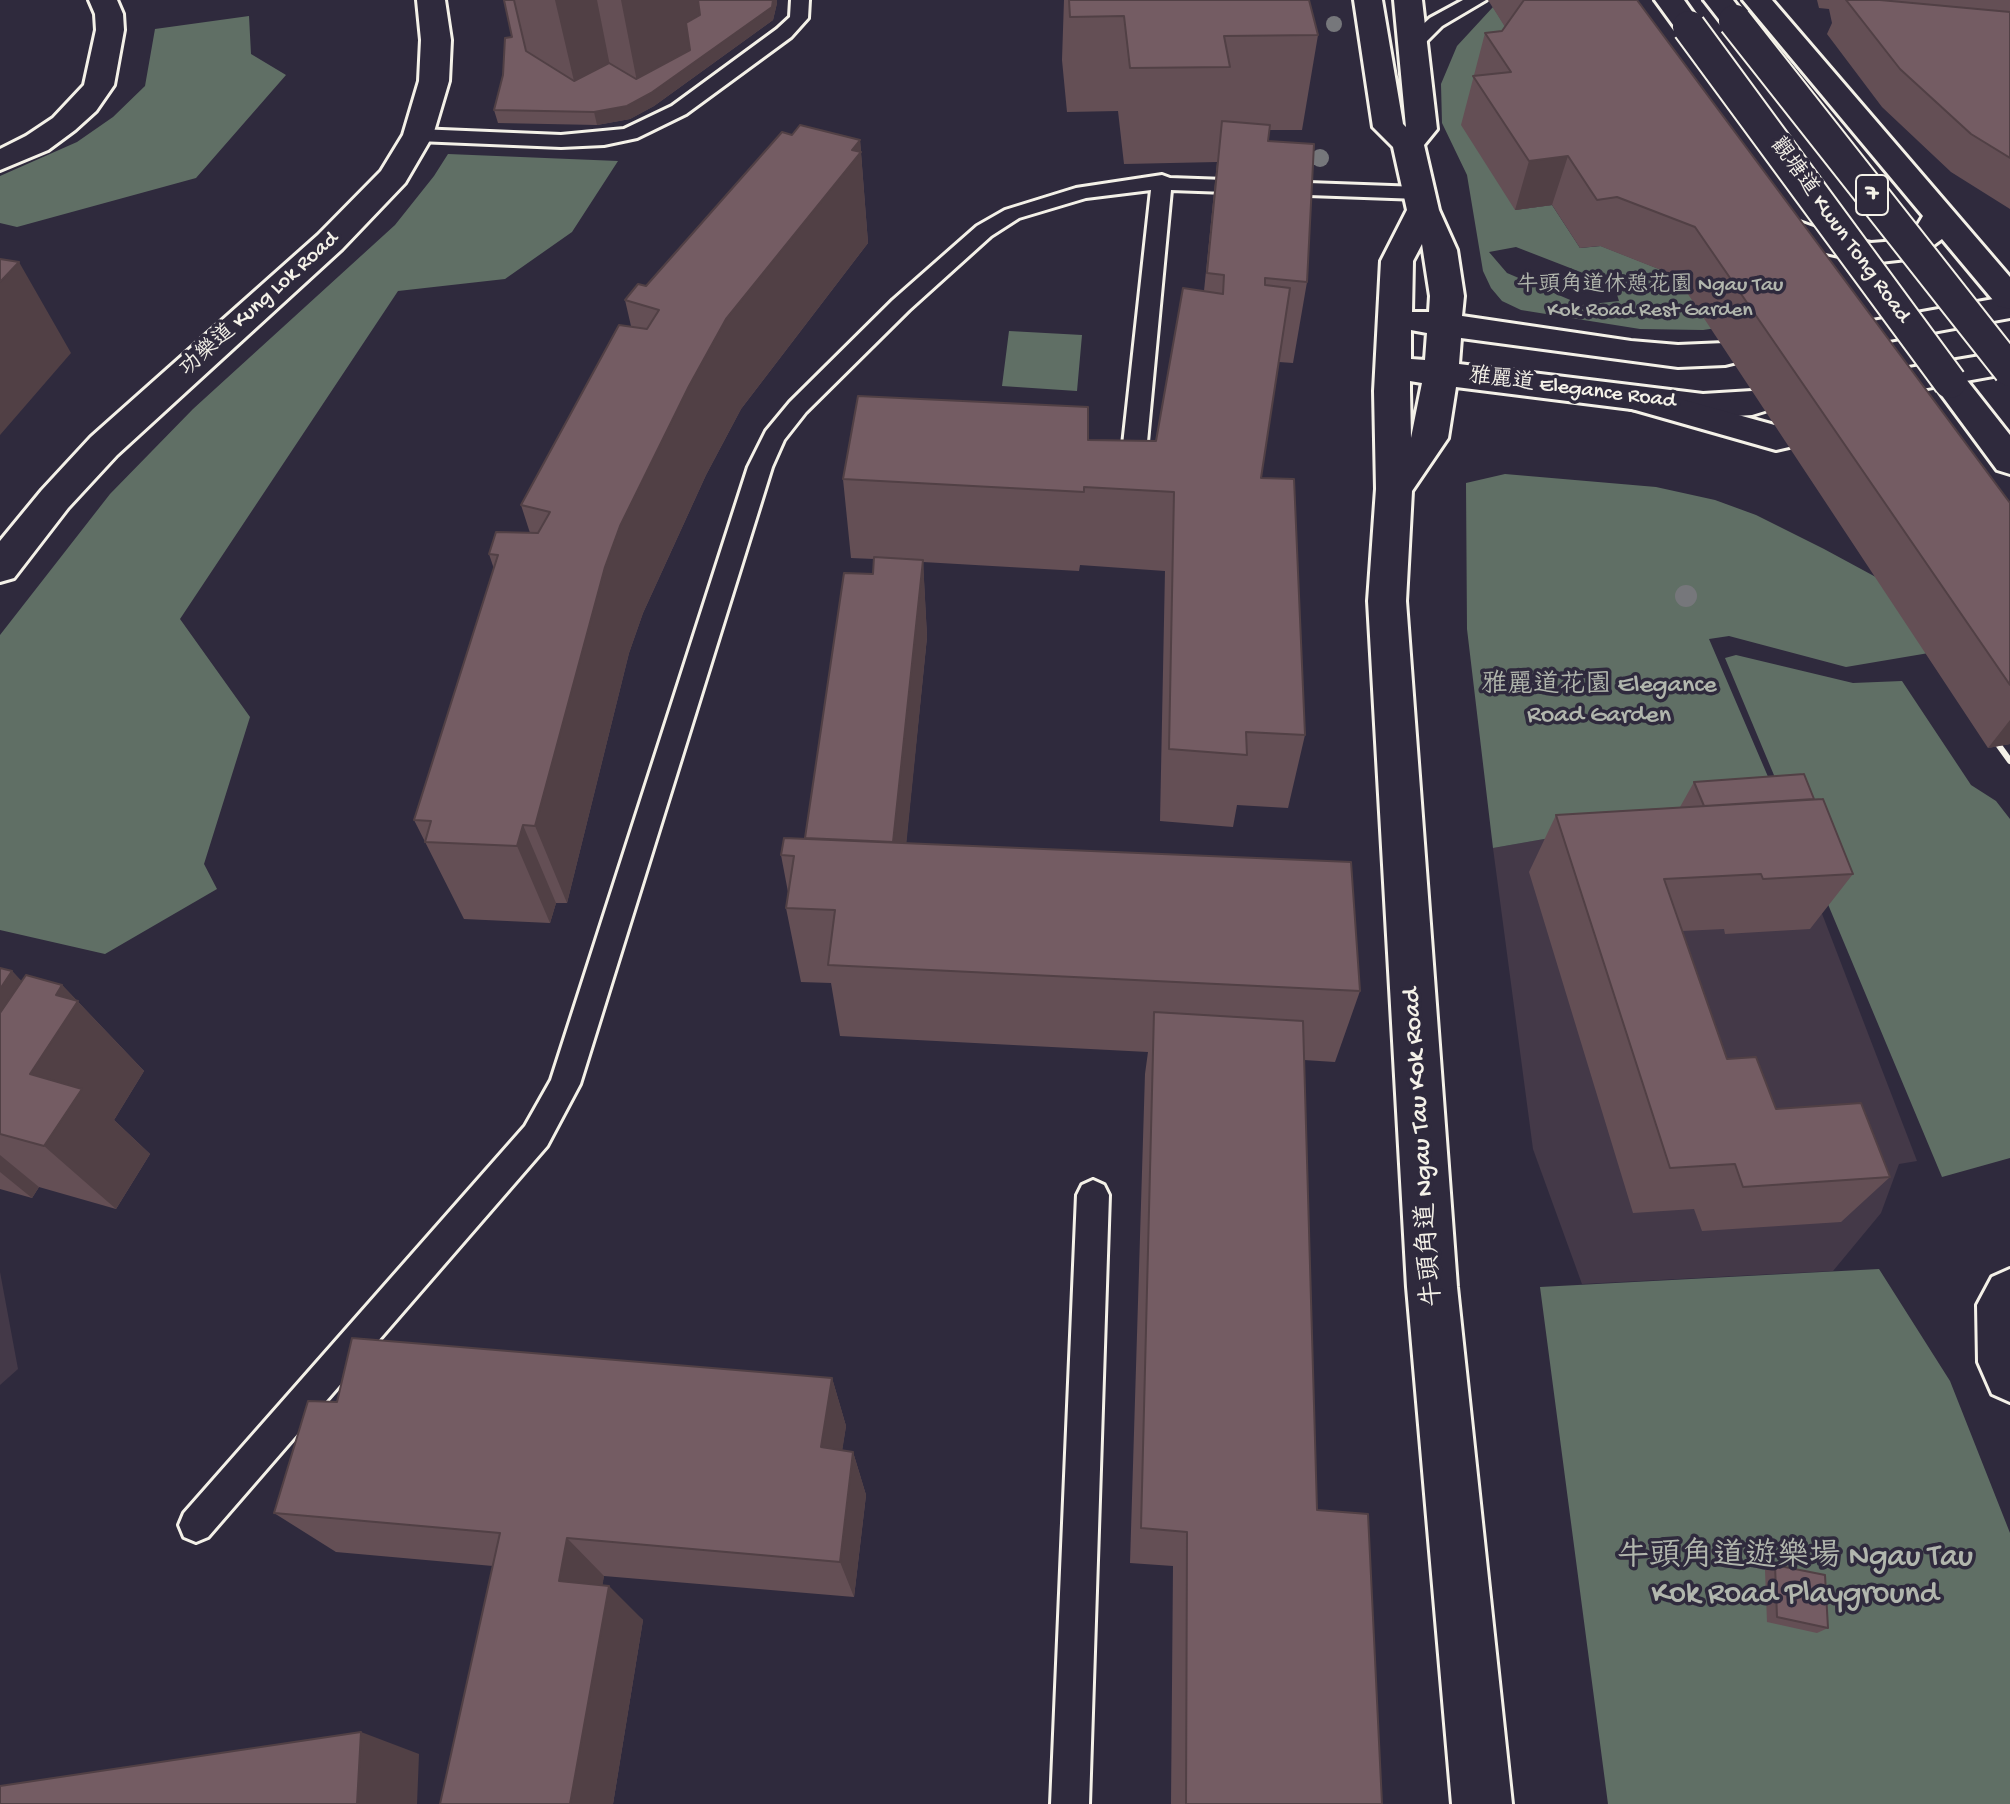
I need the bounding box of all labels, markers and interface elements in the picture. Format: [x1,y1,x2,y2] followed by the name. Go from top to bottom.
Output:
[1763,133,1915,329] street label: 觀塘道 Kwun Tong Road
[1856,175,1888,215] road number: 7
[175,227,345,383] street label: 功樂道 Kung Lok Road
[1517,274,1783,326] park label: 牛頭角道休憩花園 Ngau Tau Kok Road Rest Garden
[1467,364,1677,416] street label: 雅麗道 Elegance Road
[1481,671,1717,732] park label: 雅麗道花園 Elegance Road Garden
[1397,986,1451,1308] street label: 牛頭角道 Ngau Tau Kok Road
[1617,1540,1973,1615] park label: 牛頭角道遊樂場 Ngau Tau Kok Road Playground

